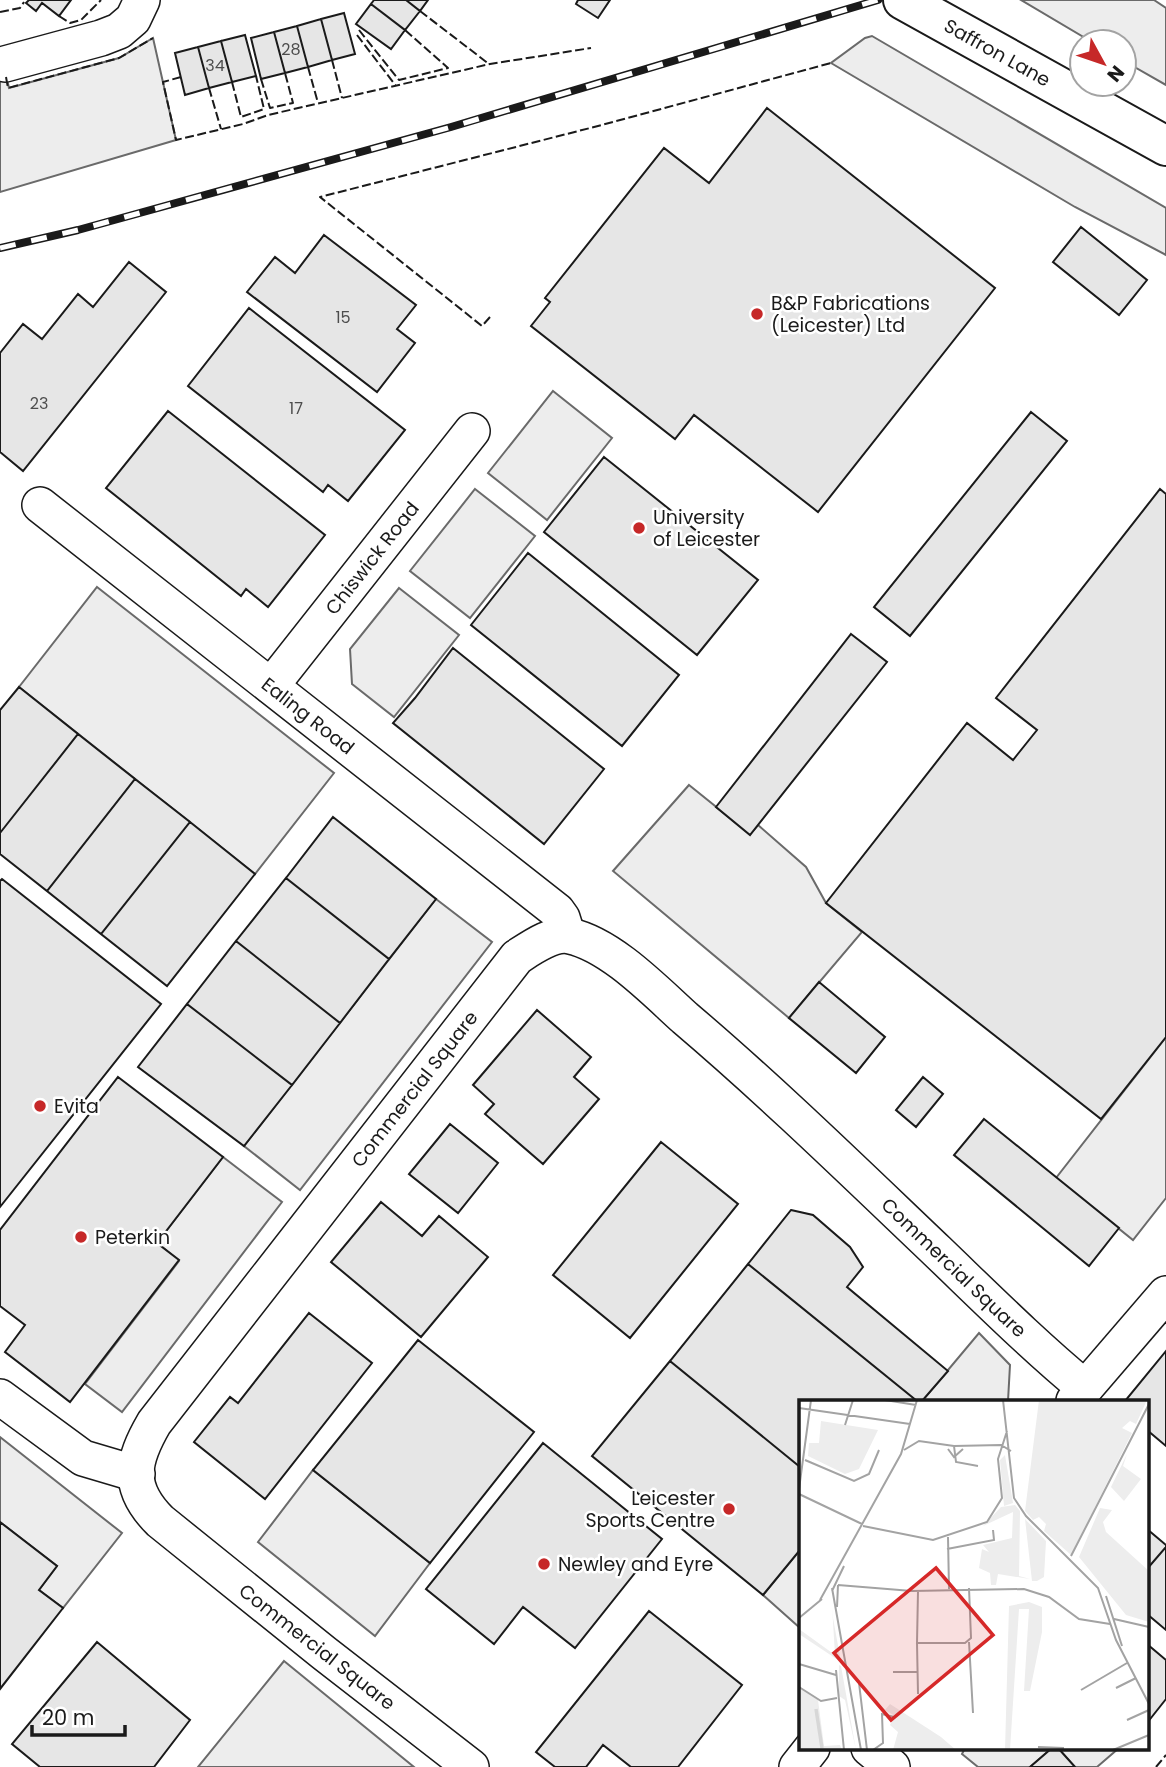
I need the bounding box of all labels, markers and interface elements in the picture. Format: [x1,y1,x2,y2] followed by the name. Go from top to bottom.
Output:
[939,12,1056,93] street label: Saffron Lane
[1068,28,1138,98] north arrow
[281,38,301,61] house number: 28
[205,54,225,77] house number: 34
[1101,59,1131,88] text: N
[771,290,930,339] place label: B&P Fabrications (Leicester) Ltd
[335,306,351,329] house number: 15
[749,306,765,322] marker: B&P Fabrications (Leicester) Ltd
[30,392,48,415] house number: 23
[289,397,303,420] house number: 17
[319,496,425,620] street label: Chiswick Road
[653,504,760,553] place label: University of Leicester
[631,520,647,536] marker: University of Leicester
[256,671,360,761] street label: Ealing Road
[345,1005,484,1173] street label: Commercial Square
[54,1093,99,1120] place label: Evita
[32,1098,48,1114] marker: Evita
[875,1191,1032,1343] street label: Commercial Square
[95,1224,170,1251] place label: Peterkin
[73,1229,89,1245] marker: Peterkin
[799,1400,1148,1750] inset map
[585,1485,715,1534] place label: Leicester Sports Centre
[721,1501,737,1517] marker: Leicester Sports Centre
[558,1551,713,1578] place label: Newley and Eyre
[536,1556,552,1572] marker: Newley and Eyre
[233,1577,401,1717] street label: Commercial Square
[32,1694,124,1738] scale bar
[42,1703,95,1732] text: 20 m

